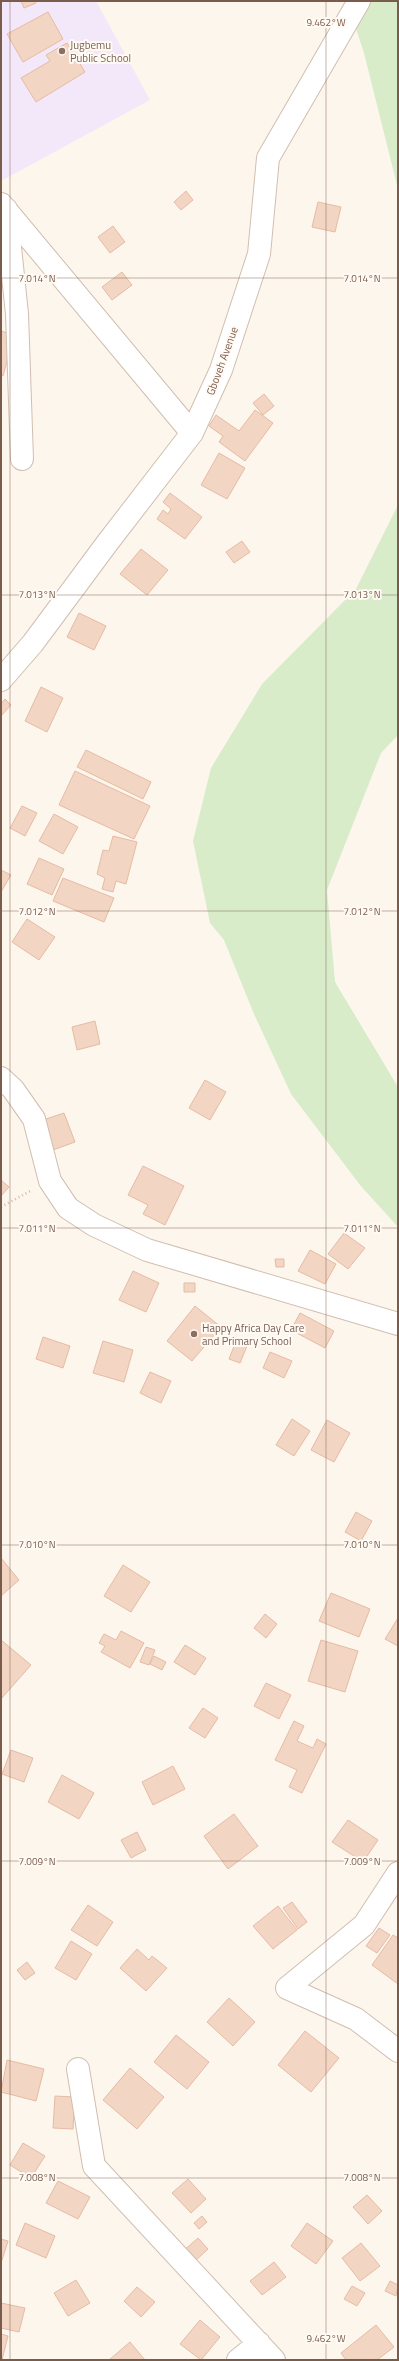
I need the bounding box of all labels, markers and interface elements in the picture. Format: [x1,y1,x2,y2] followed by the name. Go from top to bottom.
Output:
[306,15,346,30] text: 9.462°W
[70,37,131,66] place label: Jugbemu Public School
[57,46,67,56] marker: Jugbemu Public School
[19,271,55,286] text: 7.014°N
[344,271,380,286] text: 7.014°N
[202,324,242,397] street label: Gboveh Avenue
[19,587,55,602] text: 7.013°N
[344,587,380,602] text: 7.013°N
[19,904,55,919] text: 7.012°N
[344,904,380,919] text: 7.012°N
[19,1221,55,1236] text: 7.011°N
[344,1221,380,1236] text: 7.011°N
[202,1320,305,1349] place label: Happy Africa Day Care and Primary School
[189,1329,199,1339] marker: Happy Africa Day Care and Primary School
[19,1537,55,1552] text: 7.010°N
[344,1537,380,1552] text: 7.010°N
[19,1854,55,1869] text: 7.009°N
[344,1854,380,1869] text: 7.009°N
[19,2170,55,2185] text: 7.008°N
[344,2170,380,2185] text: 7.008°N
[306,2331,346,2346] text: 9.462°W

